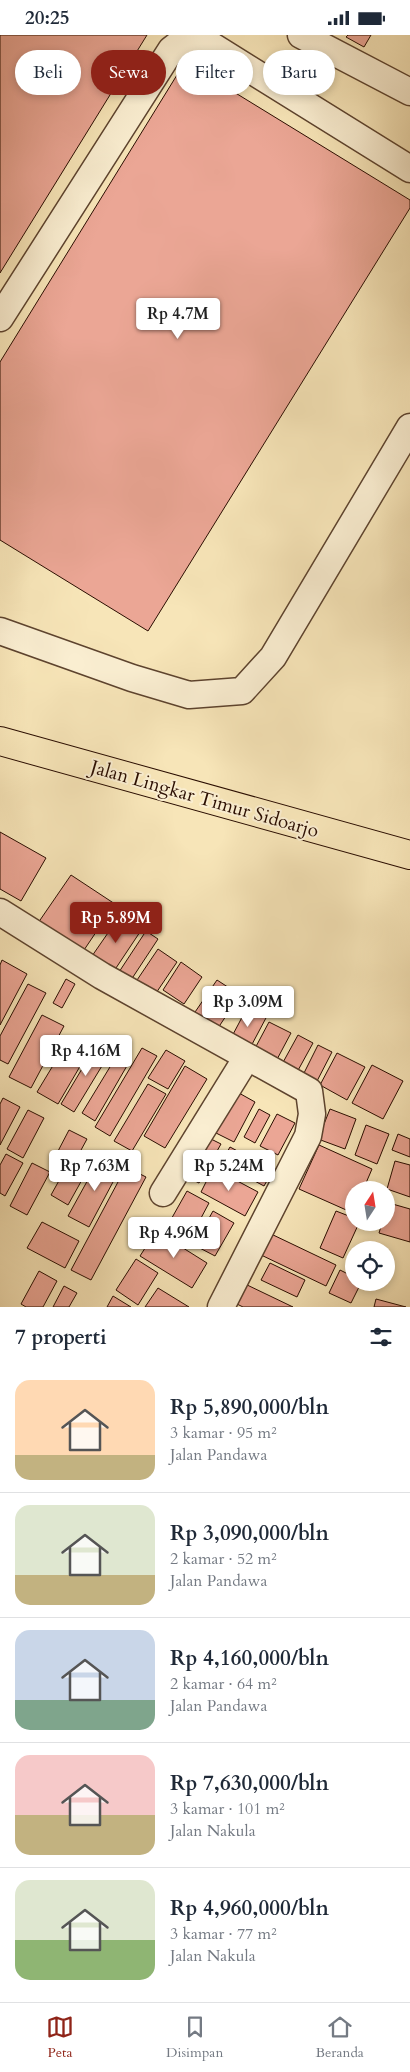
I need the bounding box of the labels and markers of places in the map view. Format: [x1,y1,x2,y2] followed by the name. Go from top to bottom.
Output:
[132,297,224,340] pin: Rp 4.7M
[64,901,168,944] pin: Rp 5.89M
[196,985,300,1028] pin: Rp 3.09M
[34,1035,138,1077] pin: Rp 4.16M
[43,1149,147,1192] pin: Rp 7.63M
[177,1149,281,1192] pin: Rp 5.24M
[122,1217,226,1259] pin: Rp 4.96M

